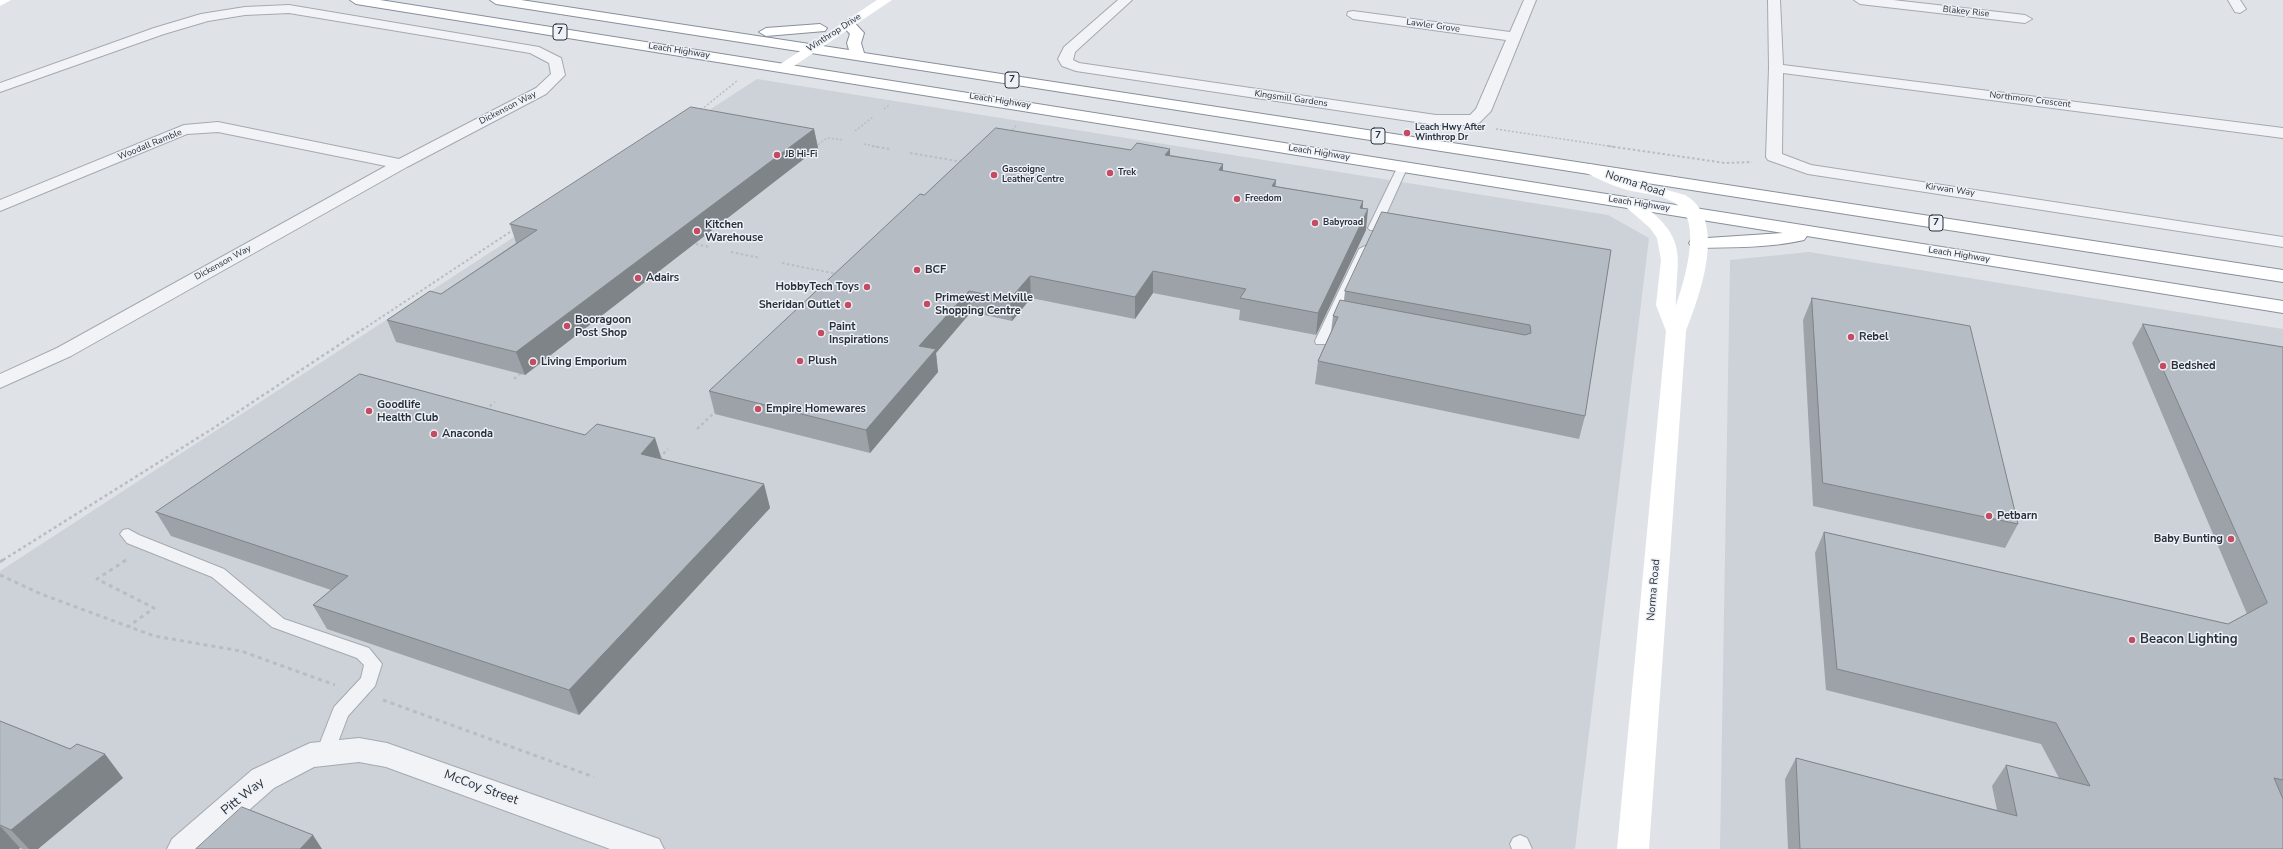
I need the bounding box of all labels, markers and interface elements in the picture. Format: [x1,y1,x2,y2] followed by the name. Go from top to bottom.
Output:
[1942,4,1990,20] street label: Blakey Rise
[805,11,863,55] street label: Winthrop Drive
[1405,17,1461,35] street label: Lawler Grove
[553,24,567,40] road number: 7
[647,41,711,61] street label: Leach Highway
[1005,72,1019,88] road number: 7
[478,89,538,127] street label: Dickenson Way
[1254,89,1328,109] street label: Kingsmill Gardens
[1989,90,2071,110] street label: Northmore Crescent
[968,91,1032,111] street label: Leach Highway
[1415,123,1485,144] place label: Leach Hwy After Winthrop Dr
[116,127,184,163] street label: Woodall Ramble
[1371,128,1385,144] road number: 7
[1402,128,1412,138] marker: Leach Hwy After Winthrop Dr
[1287,143,1351,163] street label: Leach Highway
[772,150,782,160] marker: JB Hi-Fi
[785,150,817,160] place label: JB Hi-Fi
[1002,165,1064,186] place label: Gascoigne Leather Centre
[1105,168,1115,178] marker: Trek
[1118,168,1136,178] place label: Trek
[1604,168,1666,200] street label: Norma Road
[989,170,999,180] marker: Gascoigne Leather Centre
[1925,181,1975,199] street label: Kirwan Way
[1232,194,1242,204] marker: Freedom
[1245,194,1282,204] place label: Freedom
[1607,194,1671,214] street label: Leach Highway
[1929,215,1943,231] road number: 7
[705,218,763,244] place label: Kitchen Warehouse
[1310,218,1320,228] marker: Babyroad
[1323,218,1363,228] place label: Babyroad
[692,226,702,236] marker: Kitchen Warehouse
[193,243,253,283] street label: Dickenson Way
[1927,245,1991,265] street label: Leach Highway
[925,263,946,277] place label: BCF
[912,265,922,275] marker: BCF
[646,271,679,285] place label: Adairs
[633,273,643,283] marker: Adairs
[776,280,859,294] place label: HobbyTech Toys
[862,282,872,292] marker: HobbyTech Toys
[935,291,1033,317] place label: Primewest Melville Shopping Centre
[759,298,840,312] place label: Sheridan Outlet
[922,299,932,309] marker: Primewest Melville Shopping Centre
[843,300,853,310] marker: Sheridan Outlet
[575,313,631,339] place label: Booragoon Post Shop
[829,320,889,346] place label: Paint Inspirations
[562,321,572,331] marker: Booragoon Post Shop
[816,328,826,338] marker: Paint Inspirations
[1859,330,1888,344] place label: Rebel
[1846,332,1856,342] marker: Rebel
[808,354,837,368] place label: Plush
[541,355,627,369] place label: Living Emporium
[795,356,805,366] marker: Plush
[528,357,538,367] marker: Living Emporium
[2171,359,2215,373] place label: Bedshed
[2158,361,2168,371] marker: Bedshed
[377,398,438,424] place label: Goodlife Health Club
[766,402,866,416] place label: Empire Homewares
[753,404,763,414] marker: Empire Homewares
[364,406,374,416] marker: Goodlife Health Club
[442,427,493,441] place label: Anaconda
[429,429,439,439] marker: Anaconda
[1997,509,2037,523] place label: Petbarn
[1984,511,1994,521] marker: Petbarn
[2154,532,2223,546] place label: Baby Bunting
[2226,534,2236,544] marker: Baby Bunting
[1645,559,1663,621] street label: Norma Road
[2140,632,2238,648] place label: Beacon Lighting
[2127,635,2137,645] marker: Beacon Lighting
[442,767,520,809] street label: McCoy Street
[218,775,268,819] street label: Pitt Way

